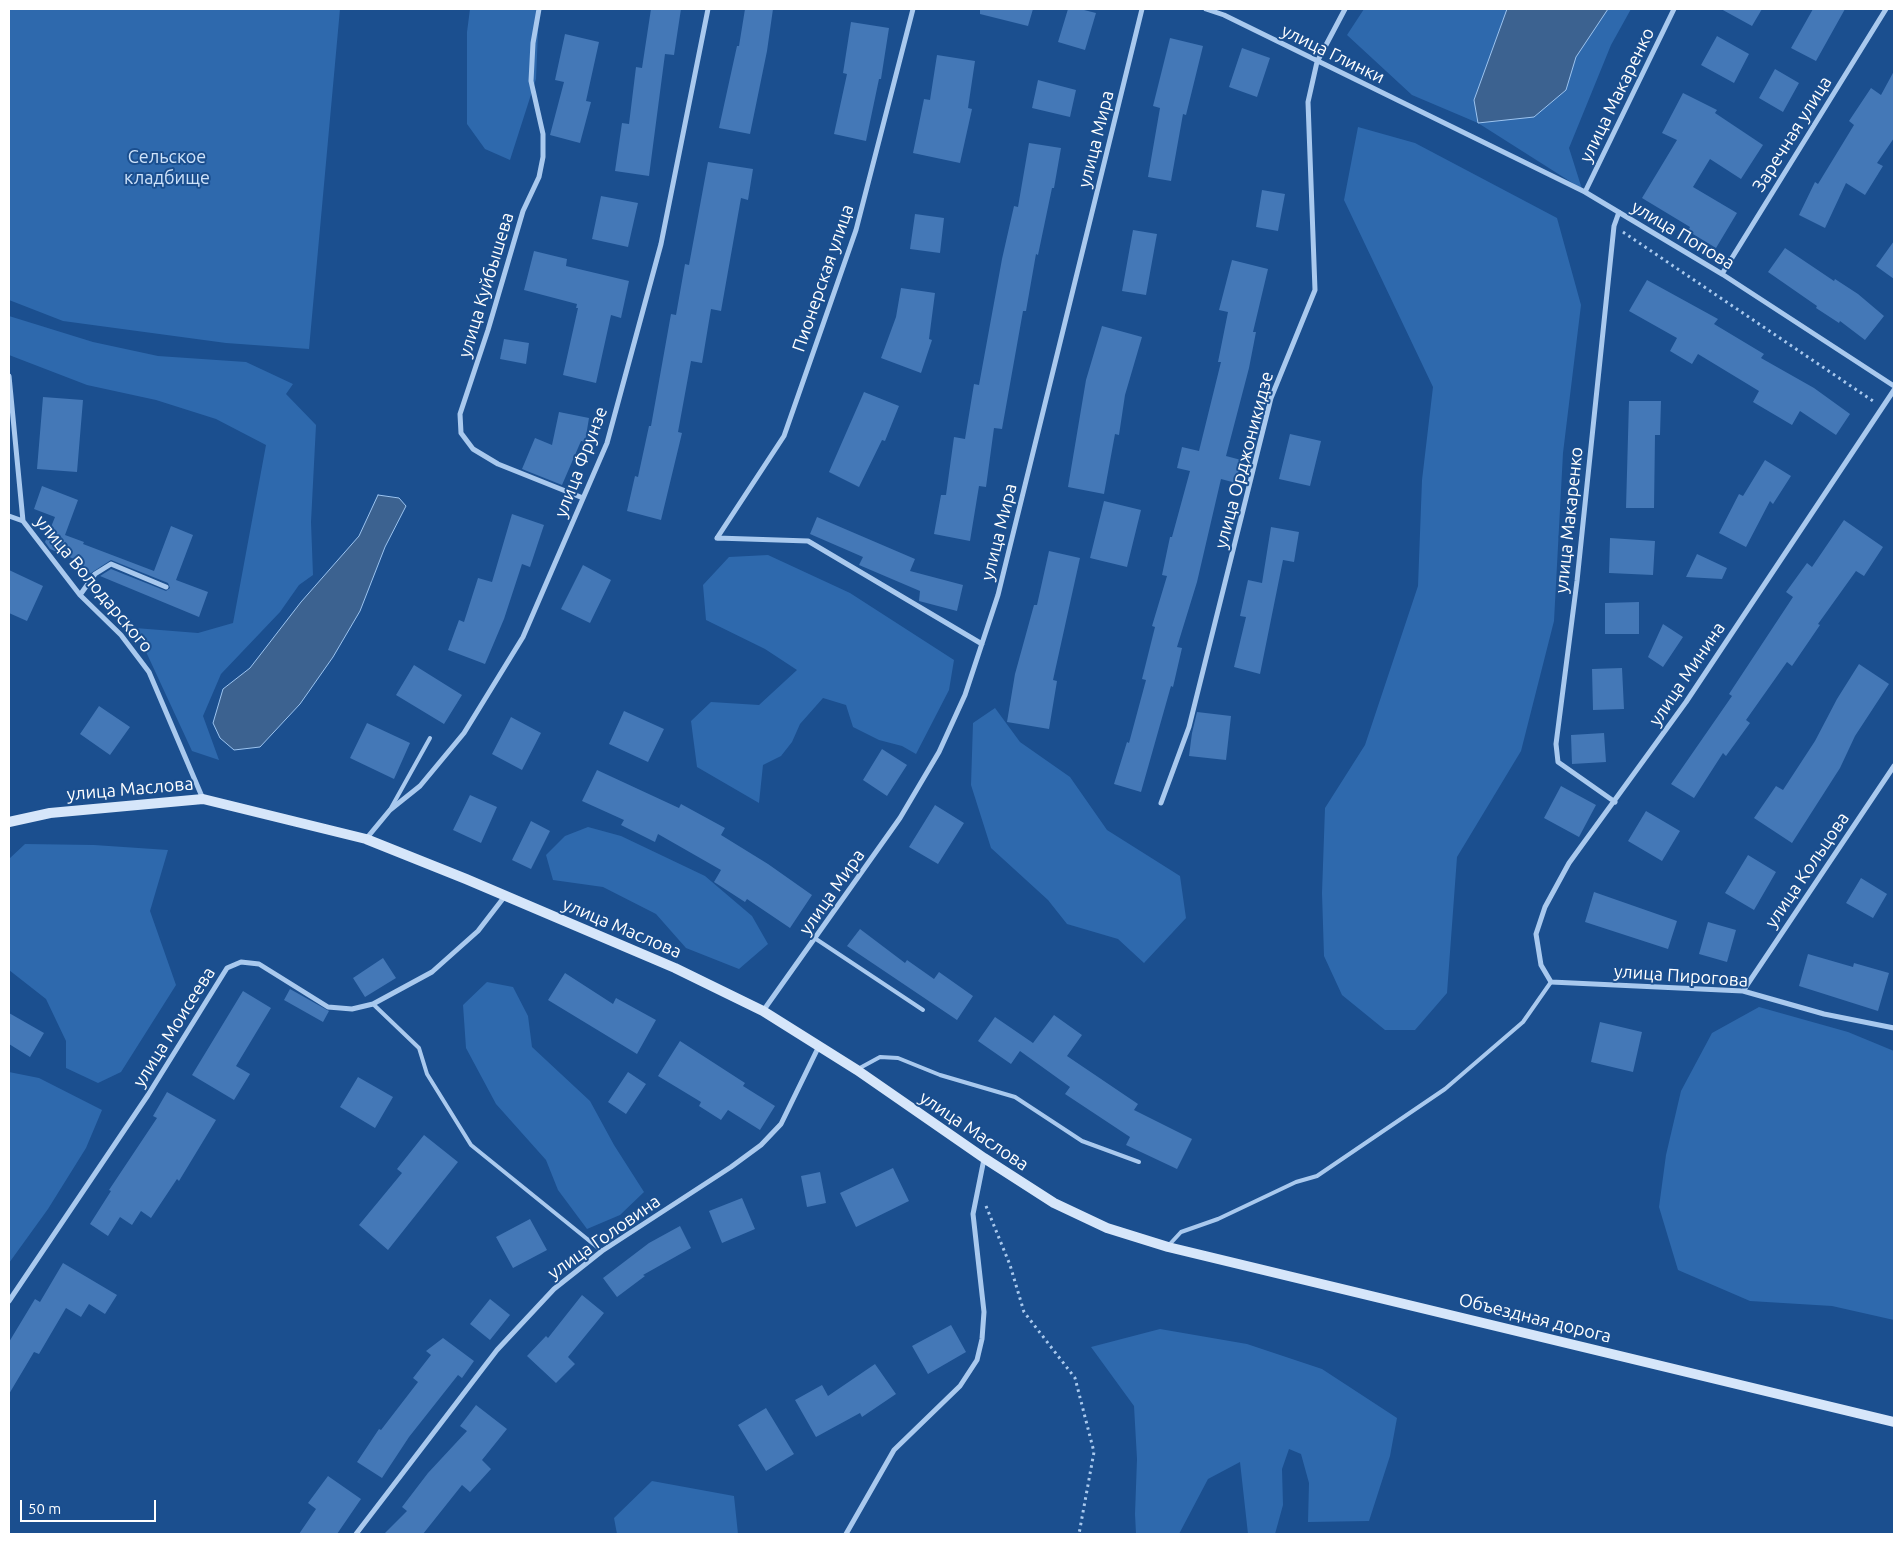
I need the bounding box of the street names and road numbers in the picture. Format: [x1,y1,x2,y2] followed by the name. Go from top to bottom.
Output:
[1278,20,1388,88] street label: улица Глинки
[1575,24,1659,166] street label: улица Макаренко
[1748,72,1836,196] street label: Заречная улица
[1073,88,1119,190] street label: улица Мира
[1628,196,1738,274] street label: улица Попова
[788,201,858,355] street label: Пионерская улица
[454,210,518,360] street label: улица Куйбышева
[1210,369,1278,551] street label: улица Орджоникидзе
[550,403,612,521] street label: улица Фрунзе
[1551,446,1587,594] street label: улица Макаренко
[976,481,1022,583] street label: улица Мира
[30,511,158,657] street label: улица Володарского
[1644,618,1730,730] street label: улица Минина
[66,773,194,805] street label: улица Маслова
[1760,808,1854,932] street label: улица Кольцова
[795,845,869,939] street label: улица Мира
[559,893,685,963] street label: улица Маслова
[1613,961,1749,991] street label: улица Пирогова
[128,963,220,1091] street label: улица Моисеева
[915,1086,1033,1176] street label: улица Маслова
[544,1190,664,1284] street label: улица Головина
[1457,1289,1613,1347] street label: Объездная дорога

